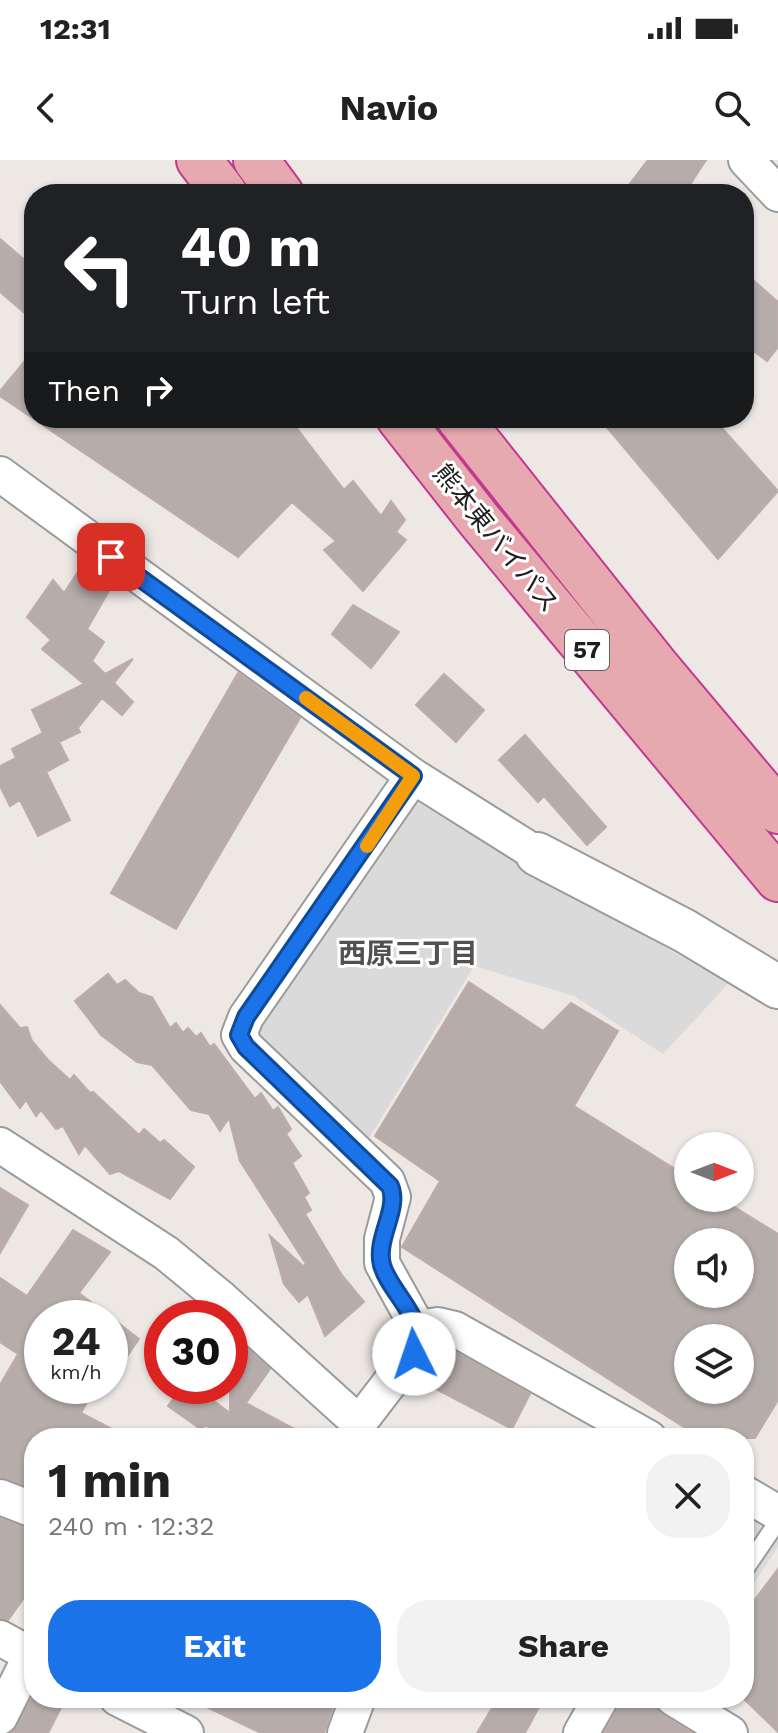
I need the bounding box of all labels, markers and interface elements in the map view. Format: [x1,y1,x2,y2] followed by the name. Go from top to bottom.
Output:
[40,11,111,46] text: 12:31
[24,86,68,130] icon: back
[710,86,754,130] icon: search
[340,87,438,129] text: Navio
[180,214,321,280] text: 40 m
[48,216,152,320] icon: left
[180,281,330,323] text: Turn left
[136,368,180,412] icon: right
[48,373,120,408] text: Then
[427,458,565,618] street label: 熊本東バイパス
[77,523,145,591] pin
[89,535,133,579] icon: arrive
[565,630,609,670] road number: 57
[338,937,478,970] district label: 西原三丁目
[674,1132,754,1212] north arrow
[674,1132,754,1404] map controls
[674,1228,754,1308] button: sound
[144,1300,248,1404] speed limit sign: 30
[372,1312,456,1396] position arrow
[51,1318,101,1365] text: 24
[674,1324,754,1404] button: layers
[50,1360,102,1384] text: km/h
[48,1452,171,1509] text: 1 min
[646,1454,730,1538] button: close
[48,1511,214,1541] text: 240 m · 12:32
[48,1600,381,1692] button: Exit
[397,1600,730,1692] button: Share

